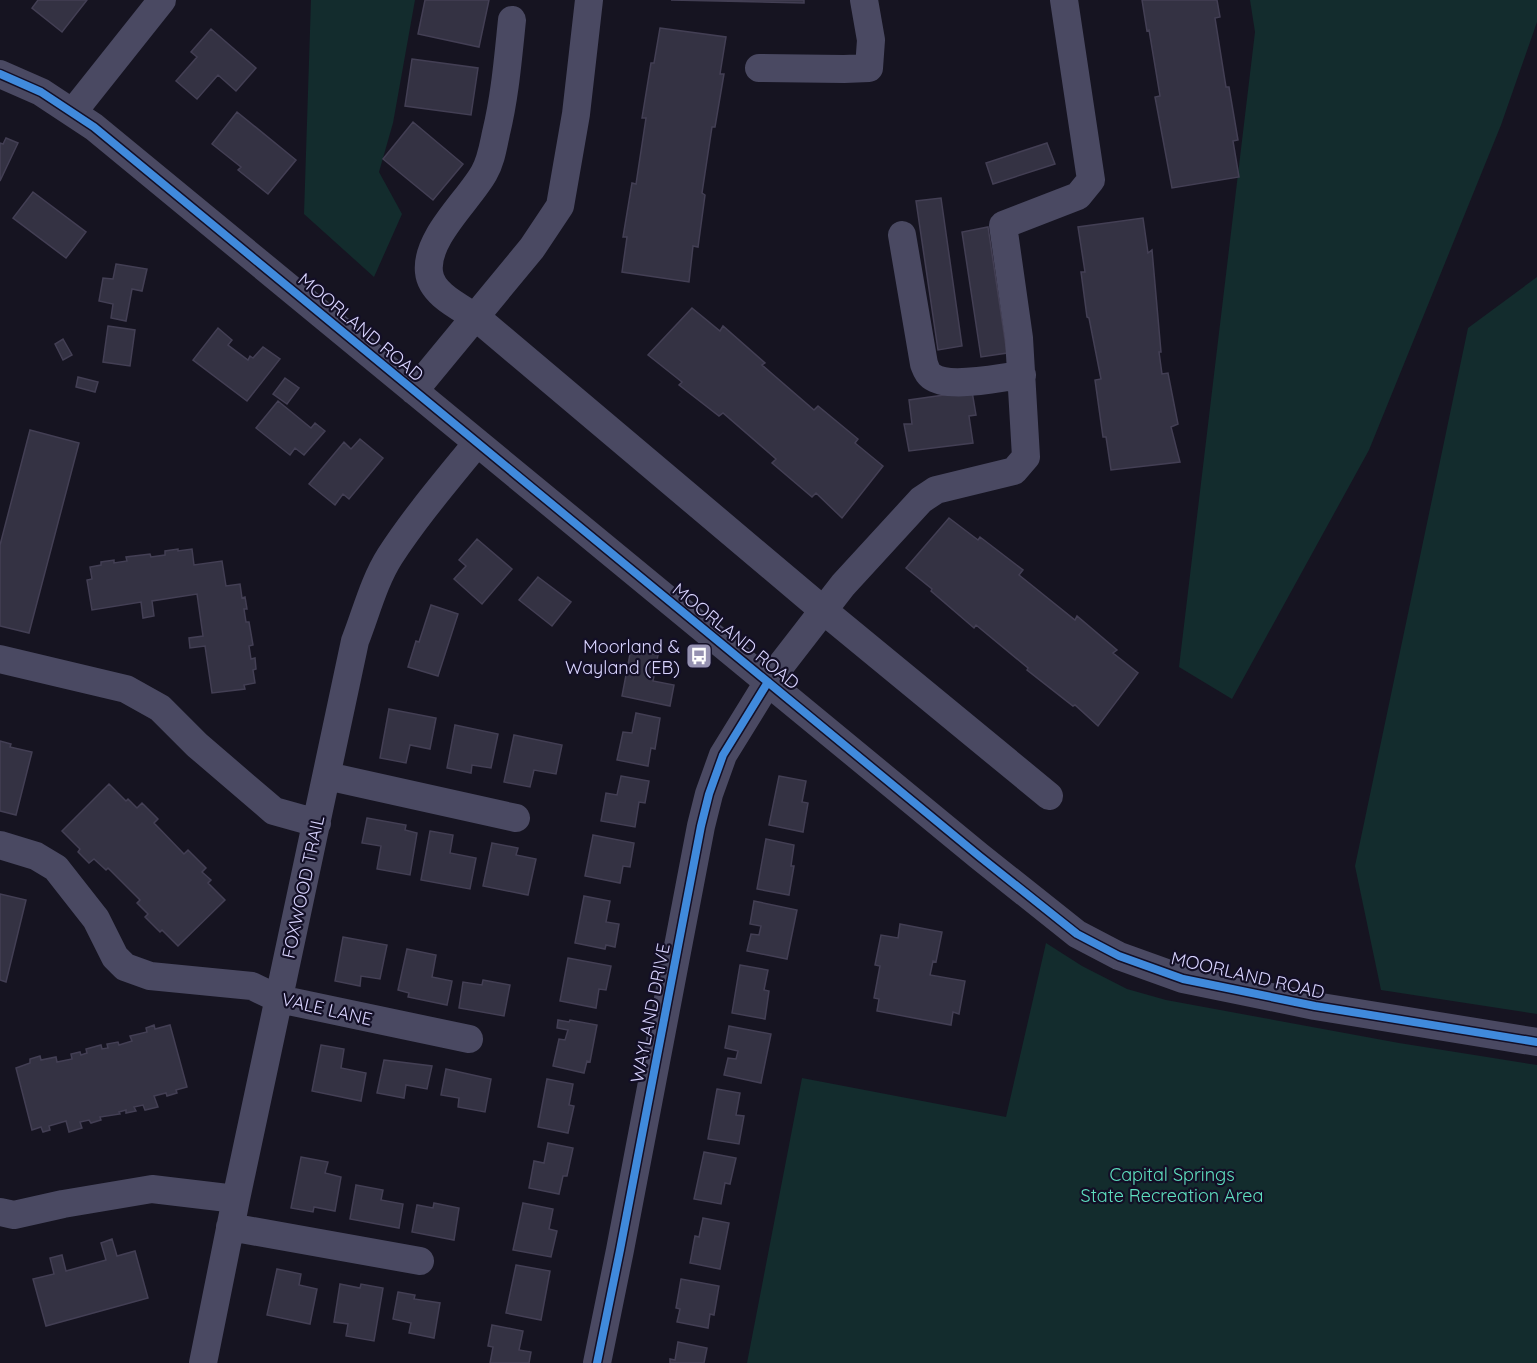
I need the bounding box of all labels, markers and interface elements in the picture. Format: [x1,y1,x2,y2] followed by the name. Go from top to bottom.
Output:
[294,268,429,386] street label: MOORLAND ROAD
[668,578,804,694] street label: MOORLAND ROAD
[565,635,680,679] place label: Moorland & Wayland (EB)
[684,641,714,671] bus stop icon: Moorland & Wayland (EB)
[277,813,329,961] street label: FOXWOOD TRAIL
[625,941,675,1085] street label: WAYLAND DRIVE
[1169,946,1327,1004] street label: MOORLAND ROAD
[279,987,375,1031] street label: VALE LANE
[1081,1163,1263,1207] park label: Capital Springs State Recreation Area

